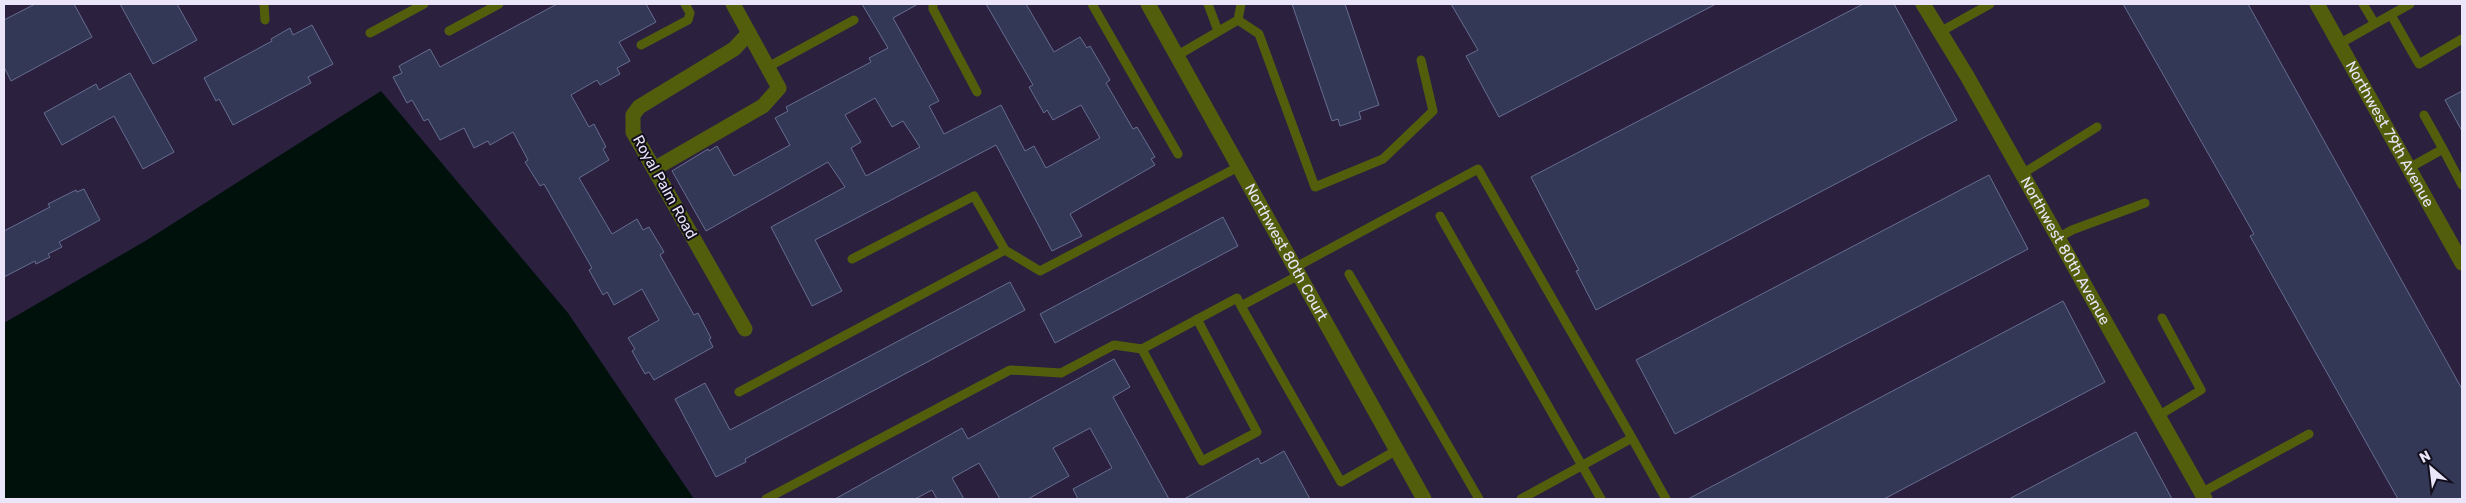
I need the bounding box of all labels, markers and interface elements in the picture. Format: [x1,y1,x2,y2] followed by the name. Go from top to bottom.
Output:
[2342,58,2438,210] street label: Northwest 79th Avenue
[629,132,701,242] street label: Royal Palm Road
[2017,174,2114,328] street label: Northwest 80th Avenue
[1241,180,1332,324] street label: Northwest 80th Court
[2406,443,2456,493] north arrow
[2417,447,2434,467] text: N

